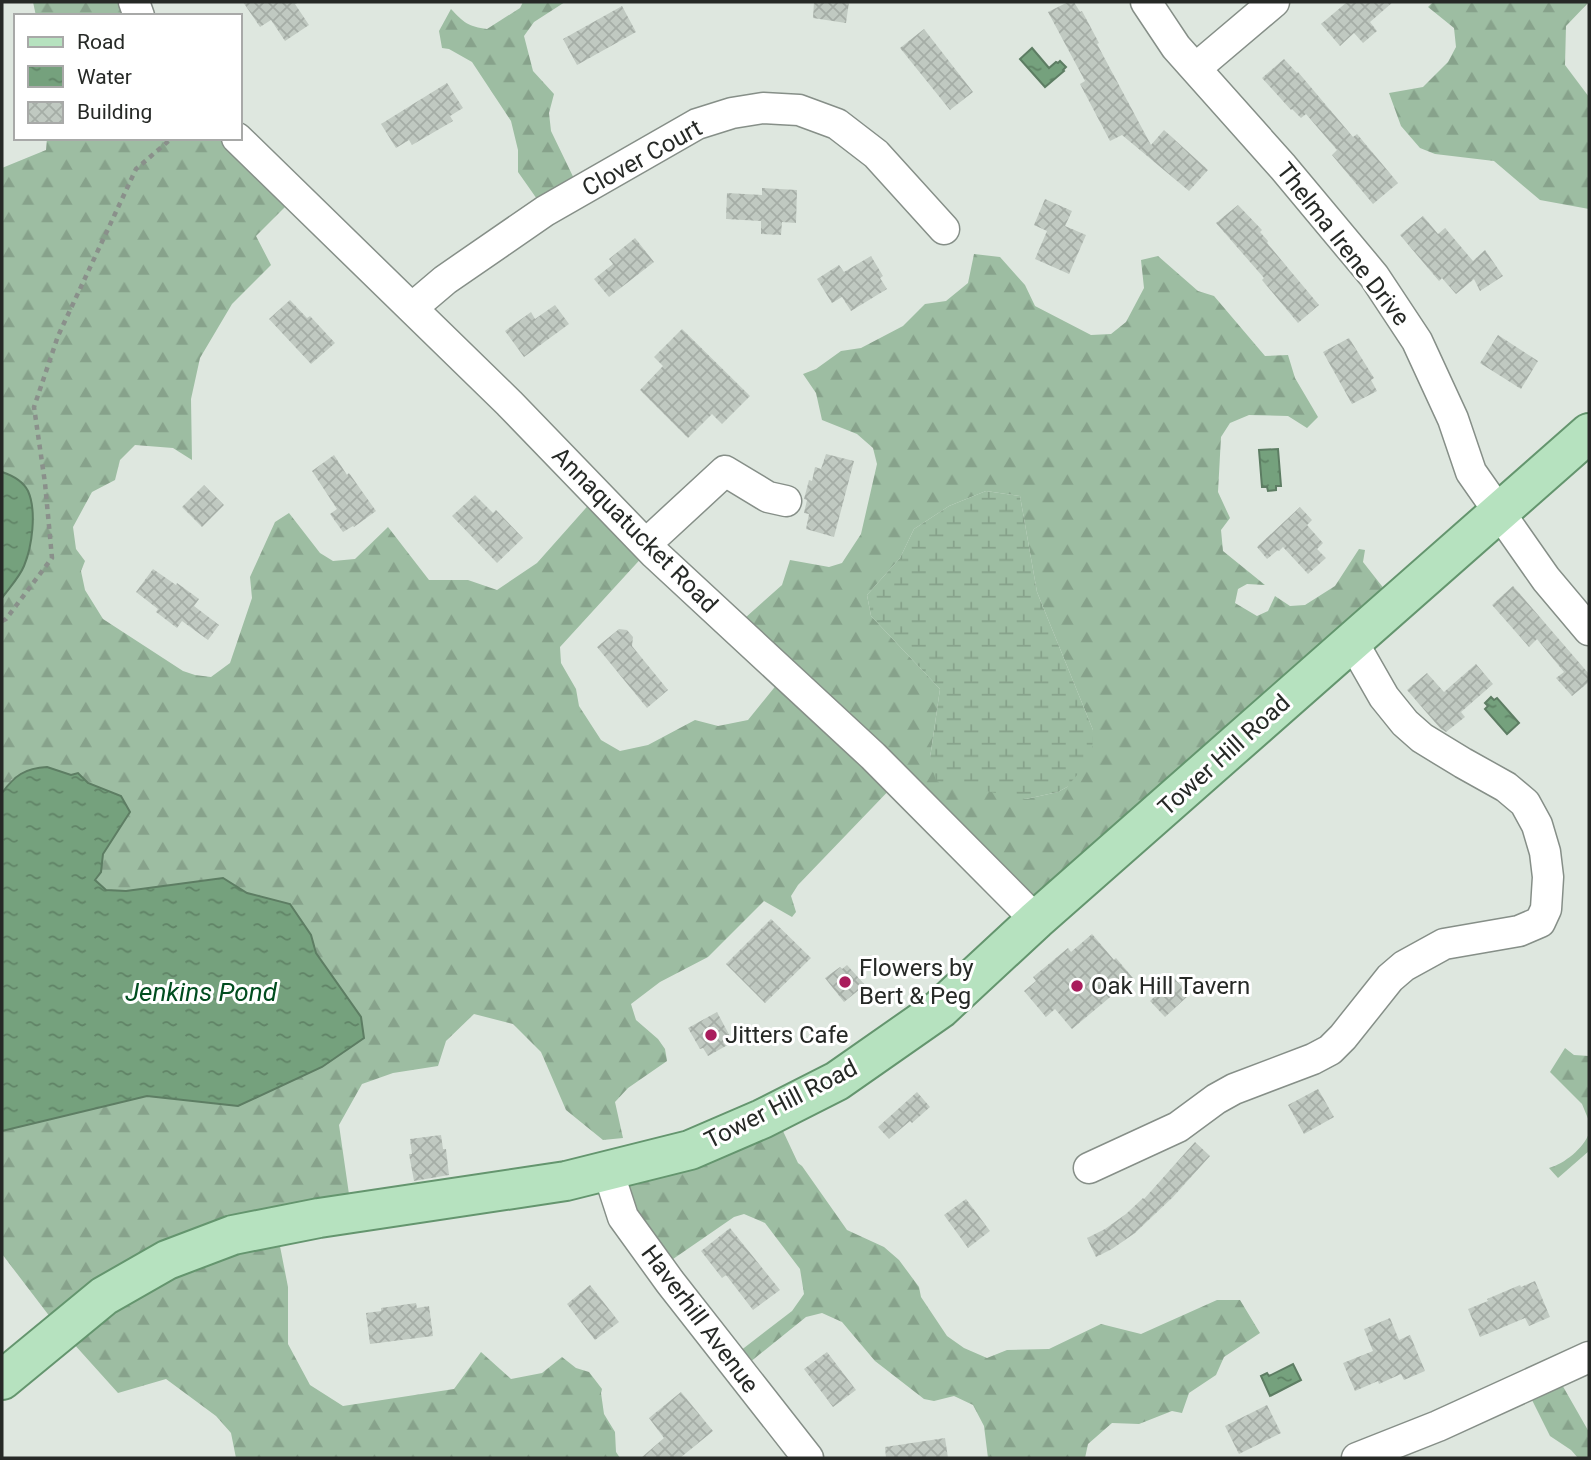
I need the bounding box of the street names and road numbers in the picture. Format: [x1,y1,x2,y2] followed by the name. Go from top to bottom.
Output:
[577,114,707,202] street label: Clover Court
[1271,157,1415,331] street label: Thelma Irene Drive
[546,441,724,619] street label: Annaquatucket Road
[1152,689,1296,821] street label: Tower Hill Road
[700,1054,862,1154] street label: Tower Hill Road
[635,1240,765,1398] street label: Haverhill Avenue

